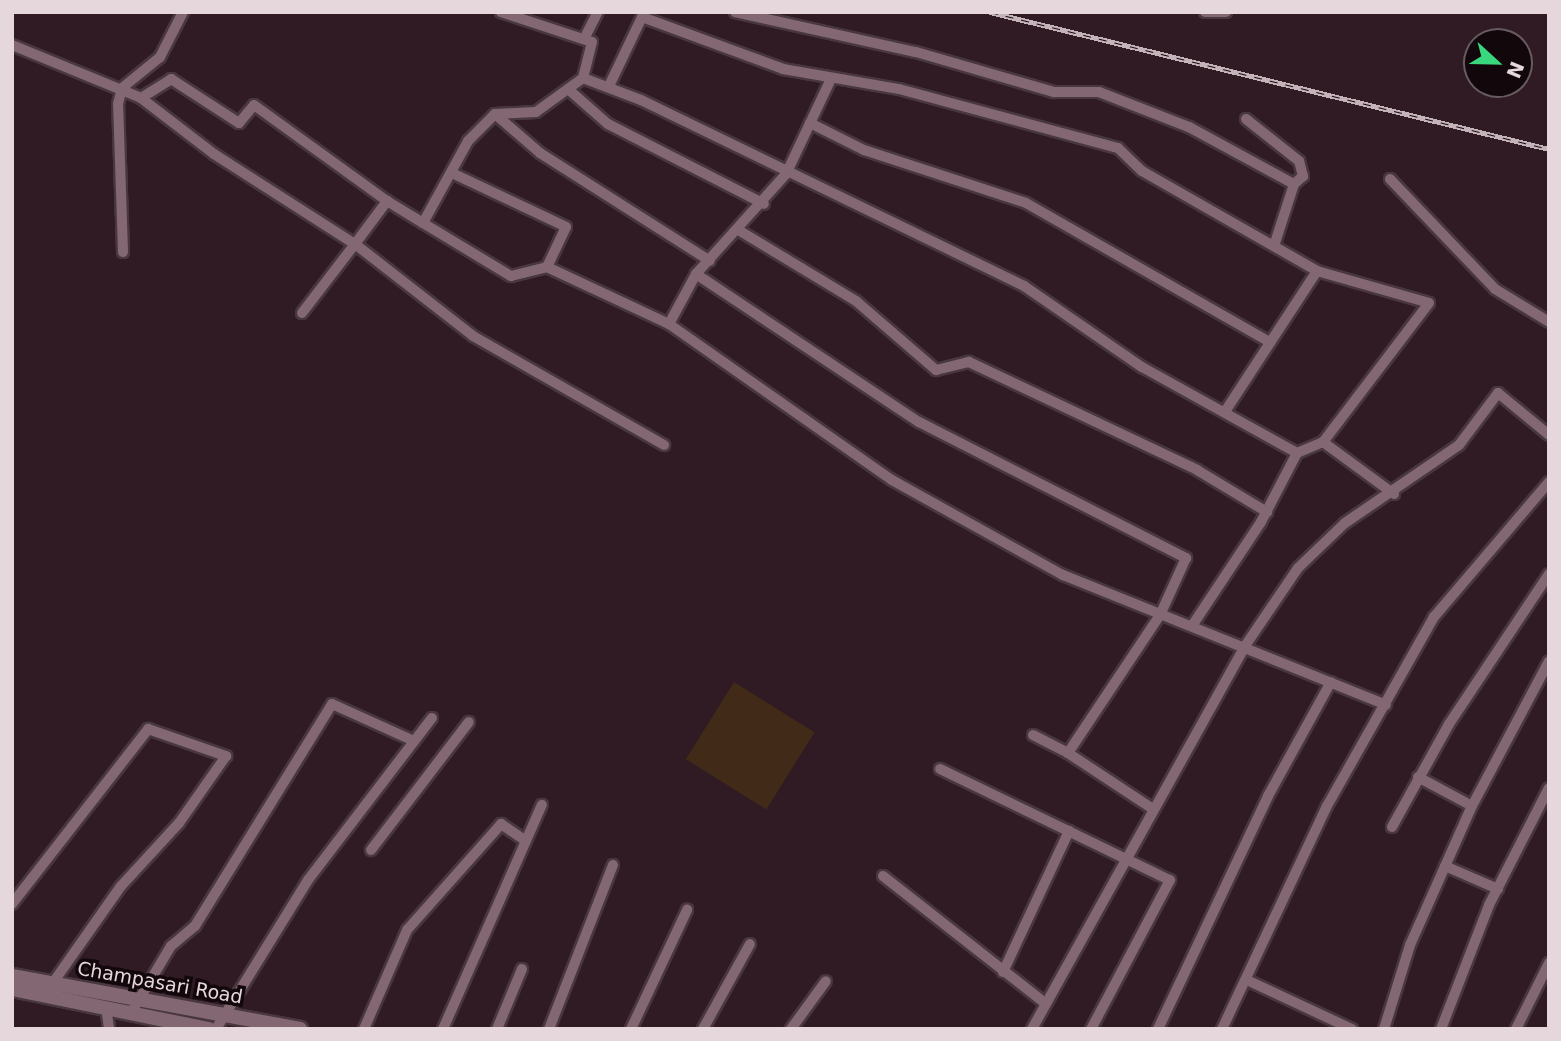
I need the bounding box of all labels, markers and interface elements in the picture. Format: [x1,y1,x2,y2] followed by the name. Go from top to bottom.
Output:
[1463,28,1533,98] north arrow
[1502,59,1529,82] text: N
[76,957,244,1009] street label: Champasari Road

